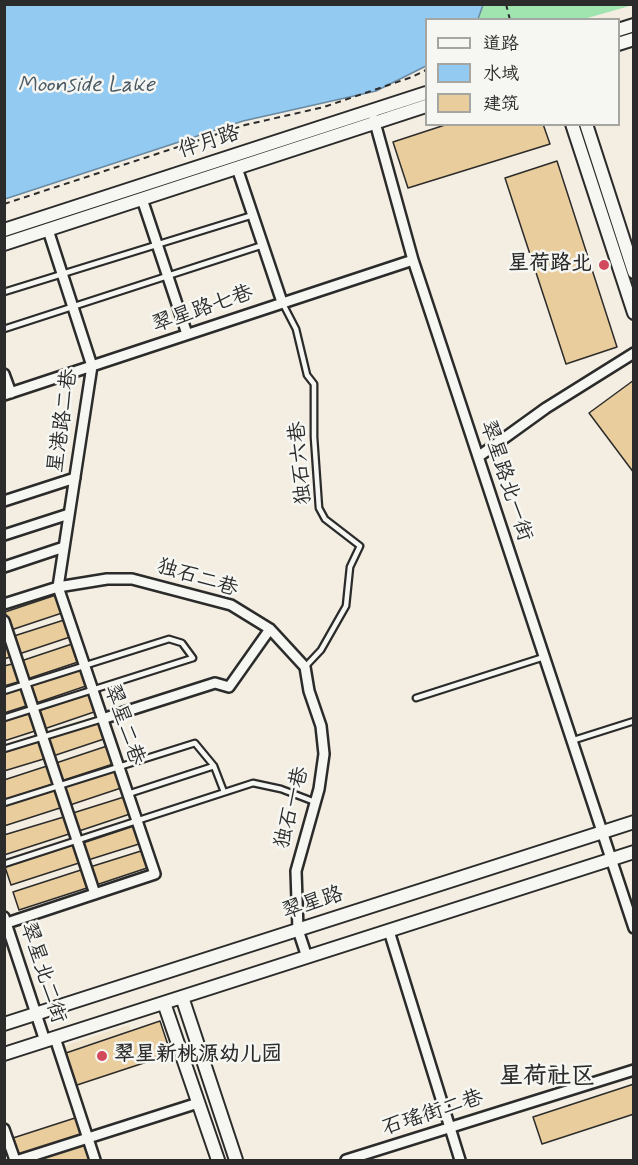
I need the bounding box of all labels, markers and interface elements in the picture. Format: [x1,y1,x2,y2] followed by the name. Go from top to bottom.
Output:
[425,18,620,126] legend
[483,32,519,56] text: 道路
[483,62,519,86] text: 水域
[17,73,155,99] water label: Moonside Lake
[483,92,519,116] text: 建筑
[175,121,243,165] street label: 伴月路
[508,252,592,278] place label: 星荷路北
[597,258,611,272] marker: 星荷路北
[149,281,257,339] street label: 翠星路七巷
[44,367,84,475] street label: 星港路二巷
[474,417,536,545] street label: 翠星路北一街
[286,420,318,506] street label: 独石六巷
[153,555,241,603] street label: 独石二巷
[97,681,149,769] street label: 翠星二巷
[271,764,315,852] street label: 独石一巷
[279,882,347,926] street label: 翠星路
[14,919,70,1027] street label: 翠星北二街
[114,1043,282,1069] place label: 翠星新桃源幼儿园
[95,1049,109,1063] marker: 翠星新桃源幼儿园
[499,1064,595,1092] district label: 星荷社区
[379,1086,487,1142] street label: 石瑶街二巷

